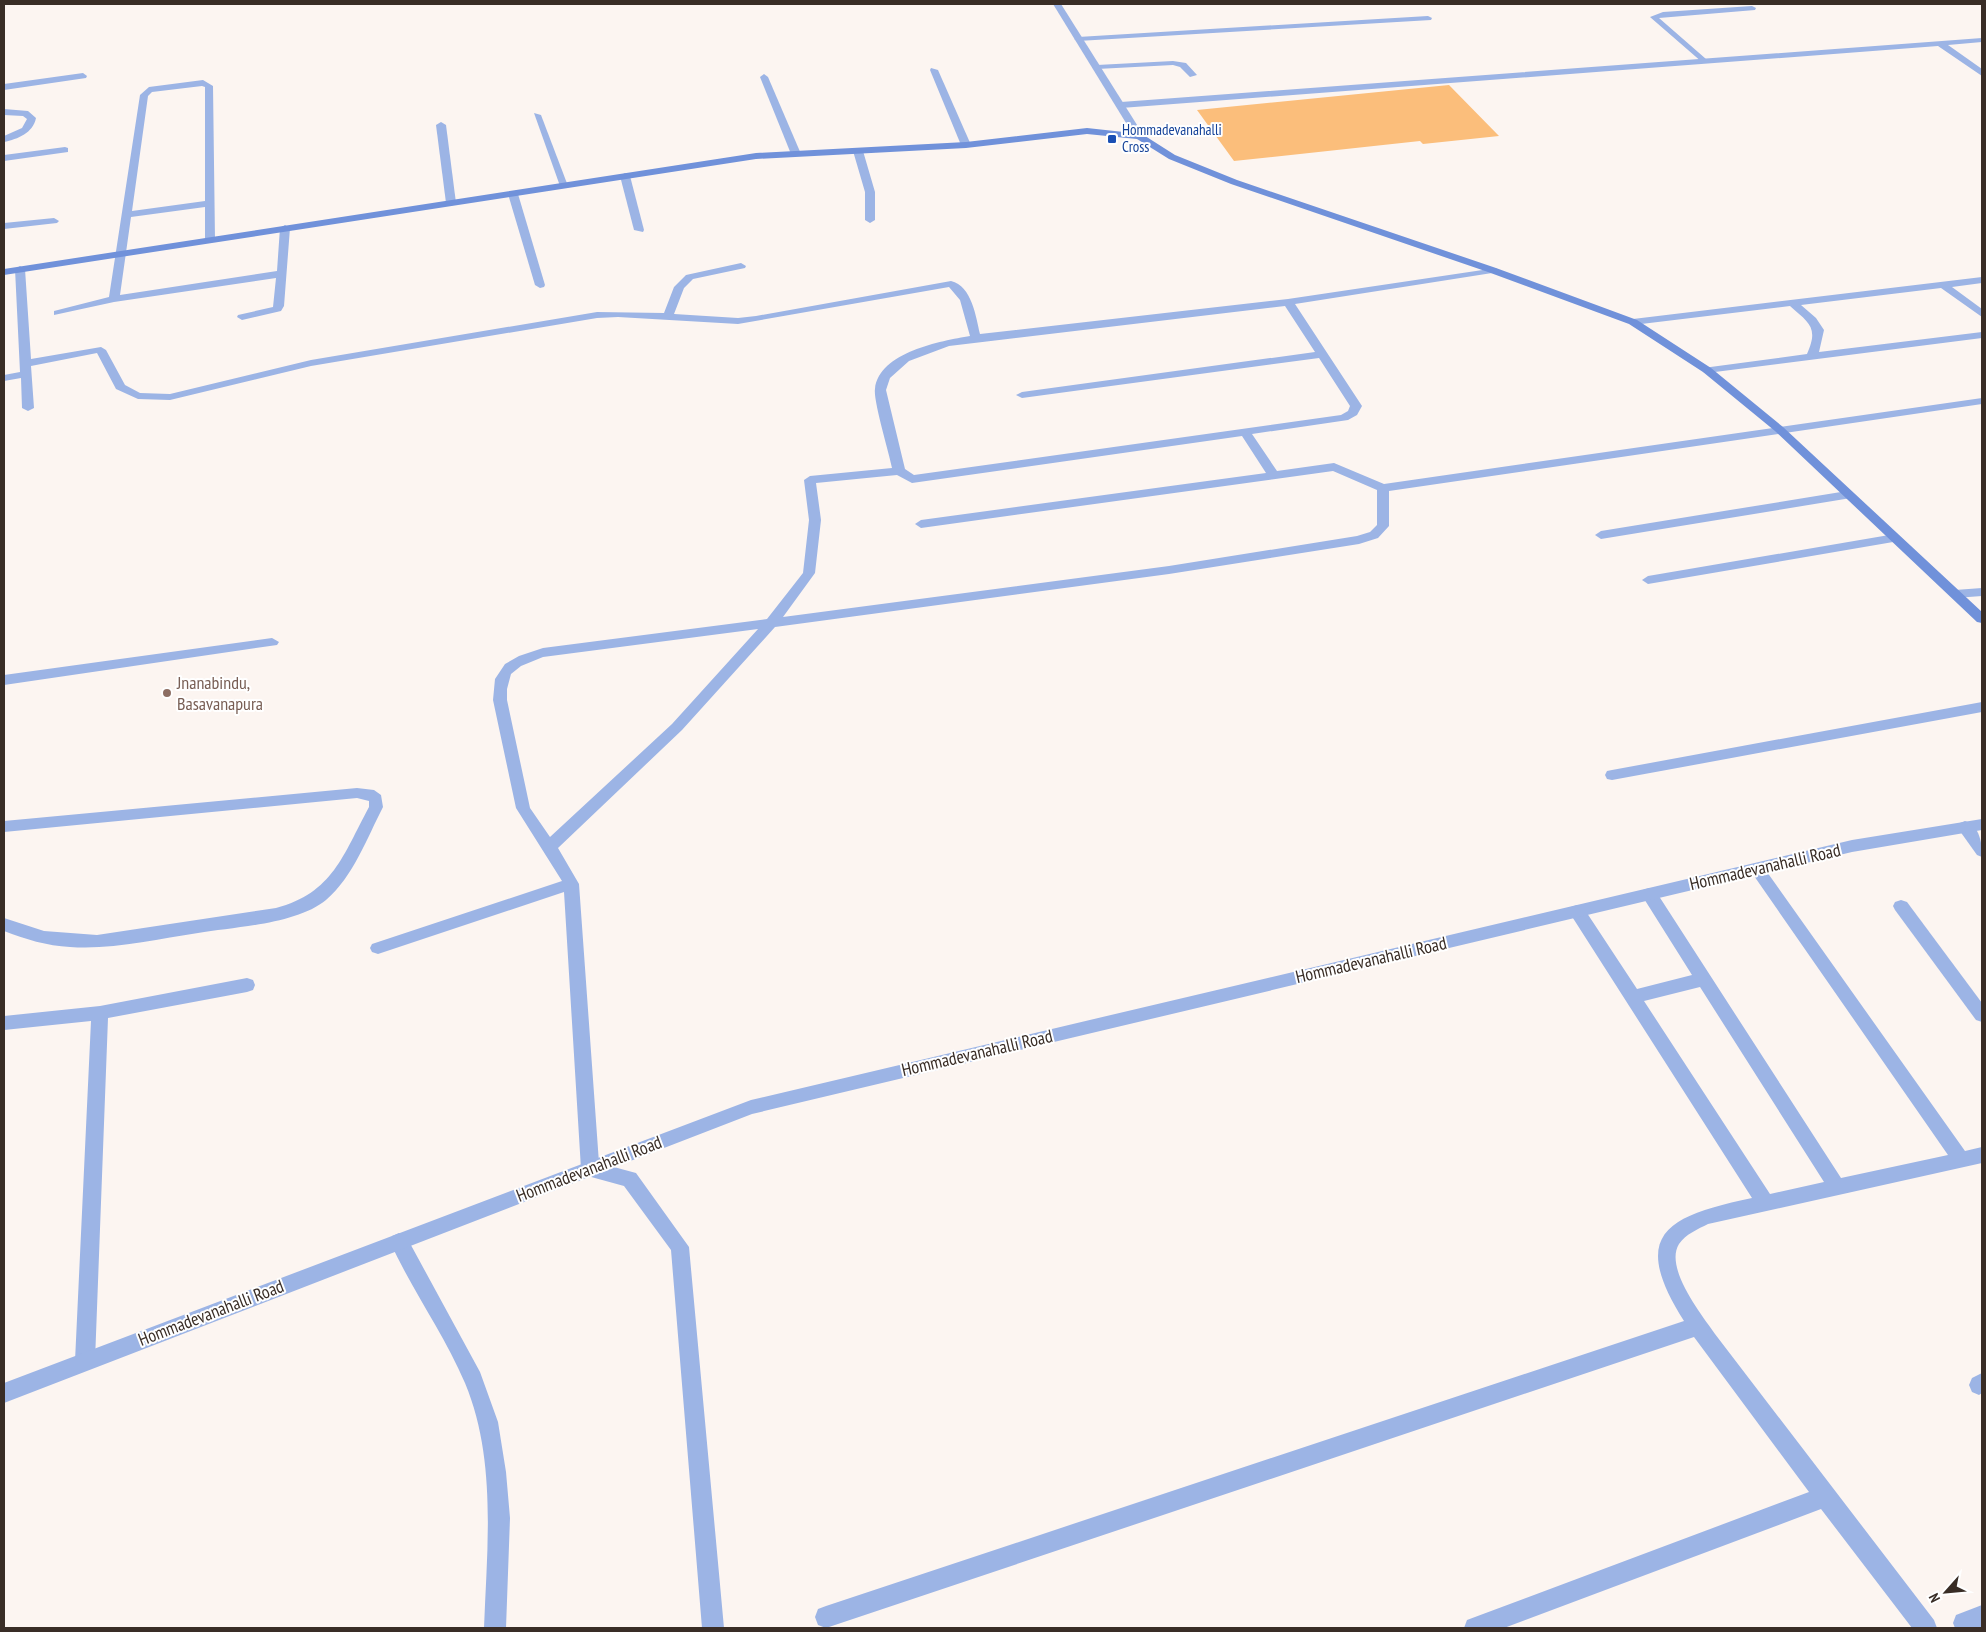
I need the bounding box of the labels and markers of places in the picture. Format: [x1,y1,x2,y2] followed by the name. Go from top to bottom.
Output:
[1122,120,1222,156] place label: Hommadevanahalli Cross
[1106,133,1118,145] marker: Hommadevanahalli Cross
[176,671,263,715] place label: Jnanabindu, Basavanapura
[161,687,173,699] marker: Jnanabindu, Basavanapura

